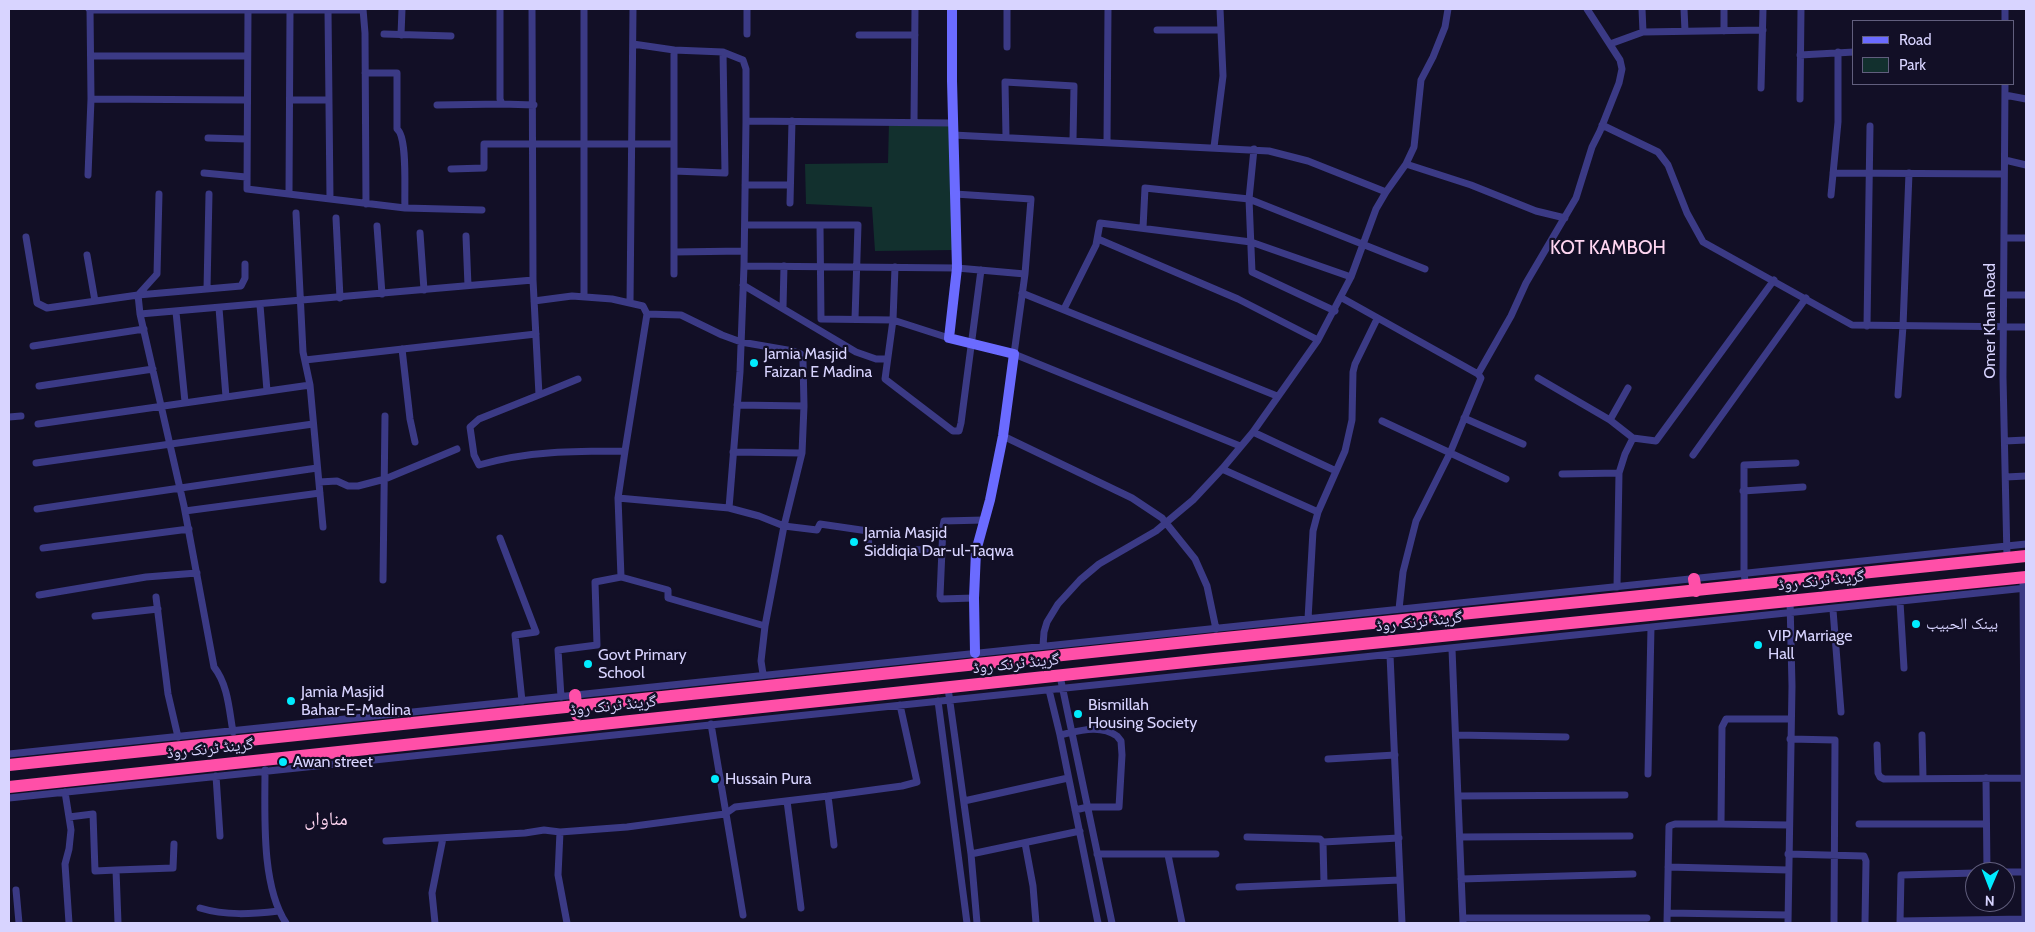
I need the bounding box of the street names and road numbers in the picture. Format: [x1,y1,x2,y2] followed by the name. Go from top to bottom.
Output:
[1980,263,2000,379] street label: Omer Khan Road
[1777,567,1865,595] street label: گرینڈ ٹرنک روڈ
[1375,608,1463,636] street label: گرینڈ ٹرنک روڈ
[972,650,1060,678] street label: گرینڈ ٹرنک روڈ
[569,692,657,720] street label: گرینڈ ٹرنک روڈ
[166,735,254,763] street label: گرینڈ ٹرنک روڈ

